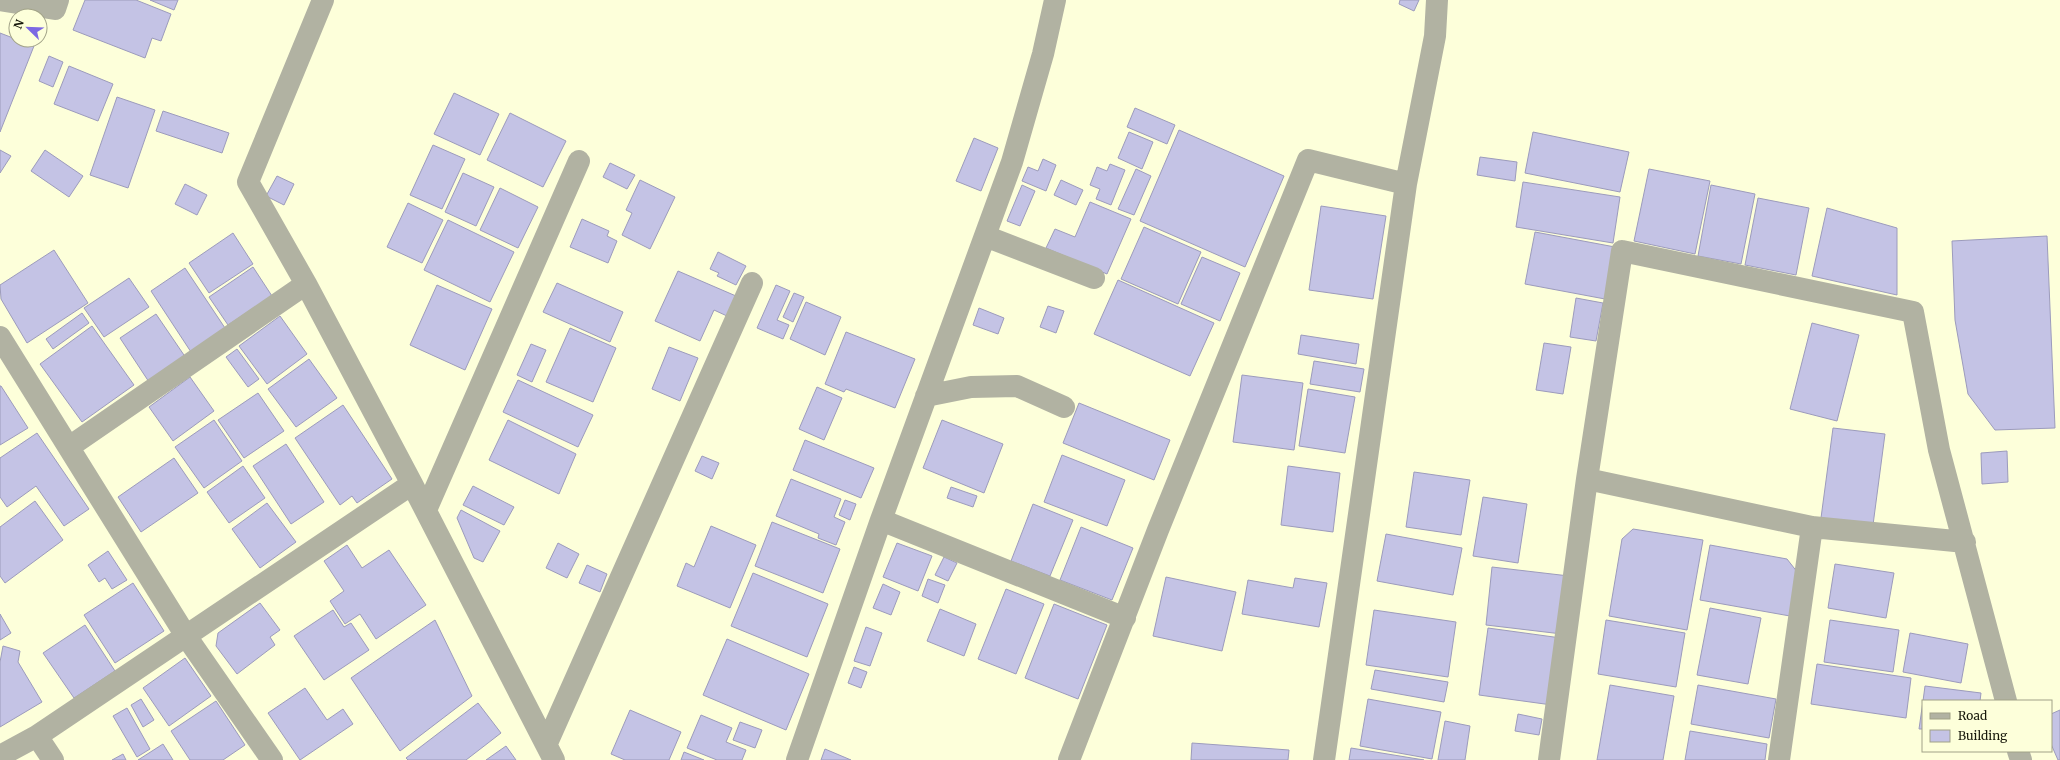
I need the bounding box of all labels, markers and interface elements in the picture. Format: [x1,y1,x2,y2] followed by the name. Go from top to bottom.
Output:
[8,8,48,48] north arrow
[11,17,27,31] text: N
[1922,700,2052,752] legend
[1958,708,1987,723] text: Road
[1958,728,2008,743] text: Building

